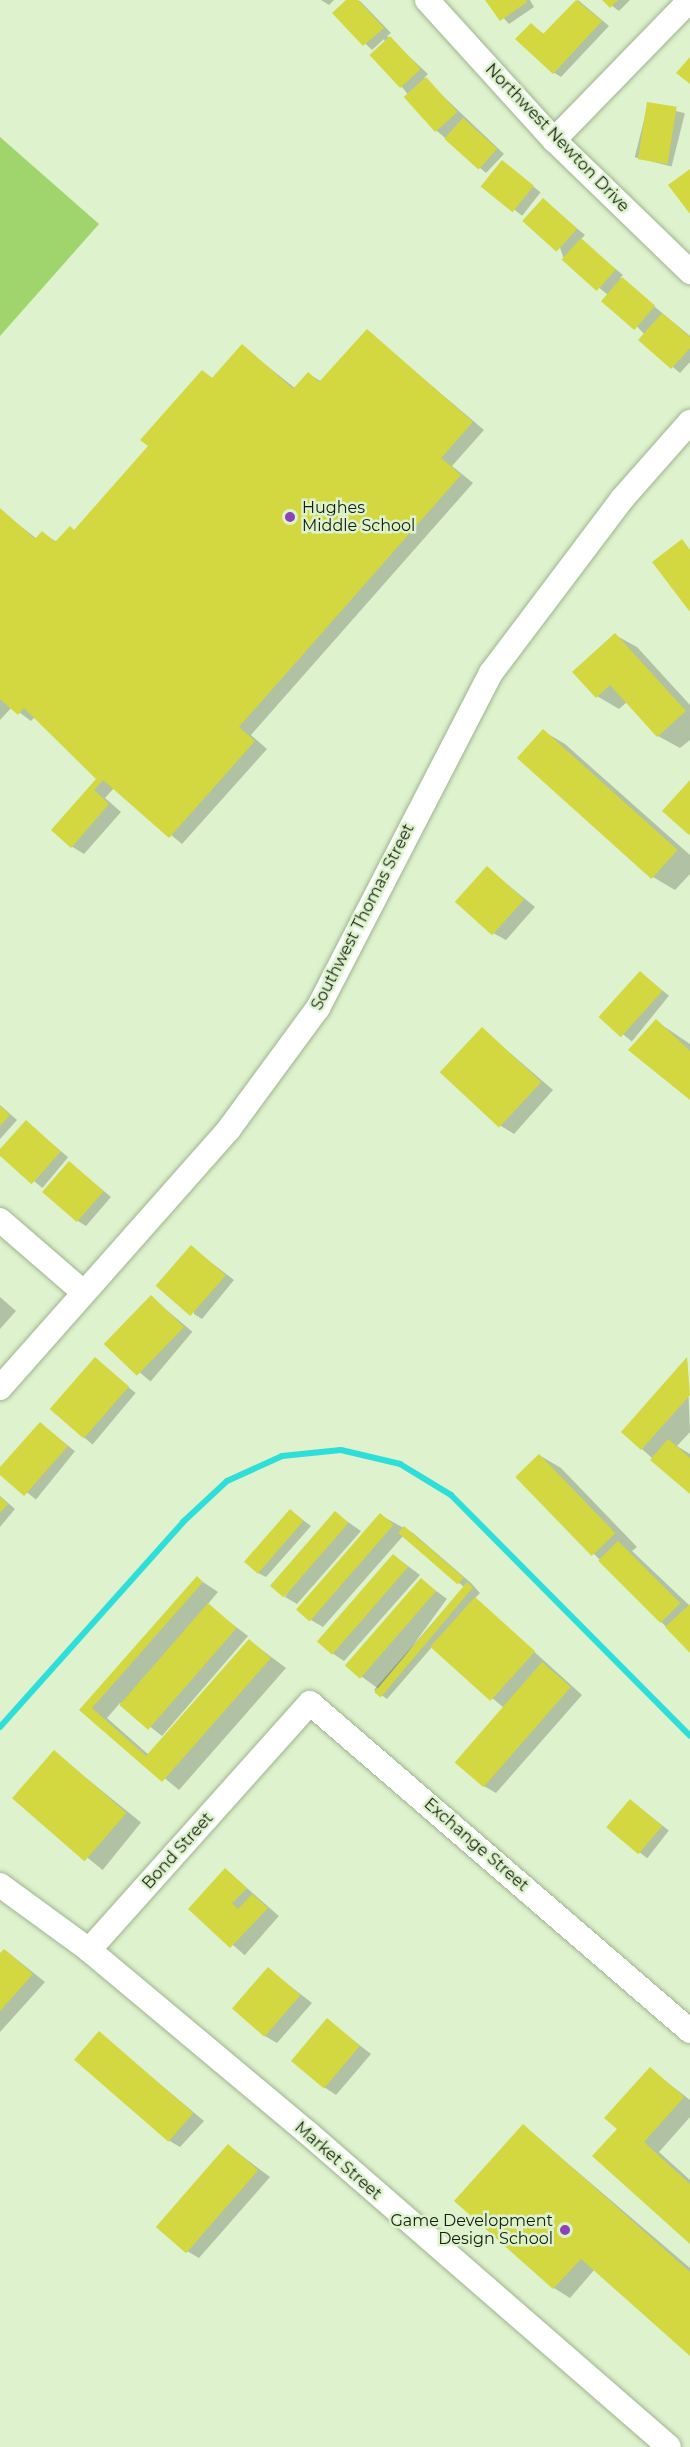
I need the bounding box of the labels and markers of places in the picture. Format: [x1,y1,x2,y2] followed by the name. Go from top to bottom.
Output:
[302,498,415,536] place label: Hughes Middle School
[283,510,297,524] marker: Hughes Middle School
[390,2211,553,2249] place label: Game Development Design School
[558,2223,572,2237] marker: Game Development Design School

